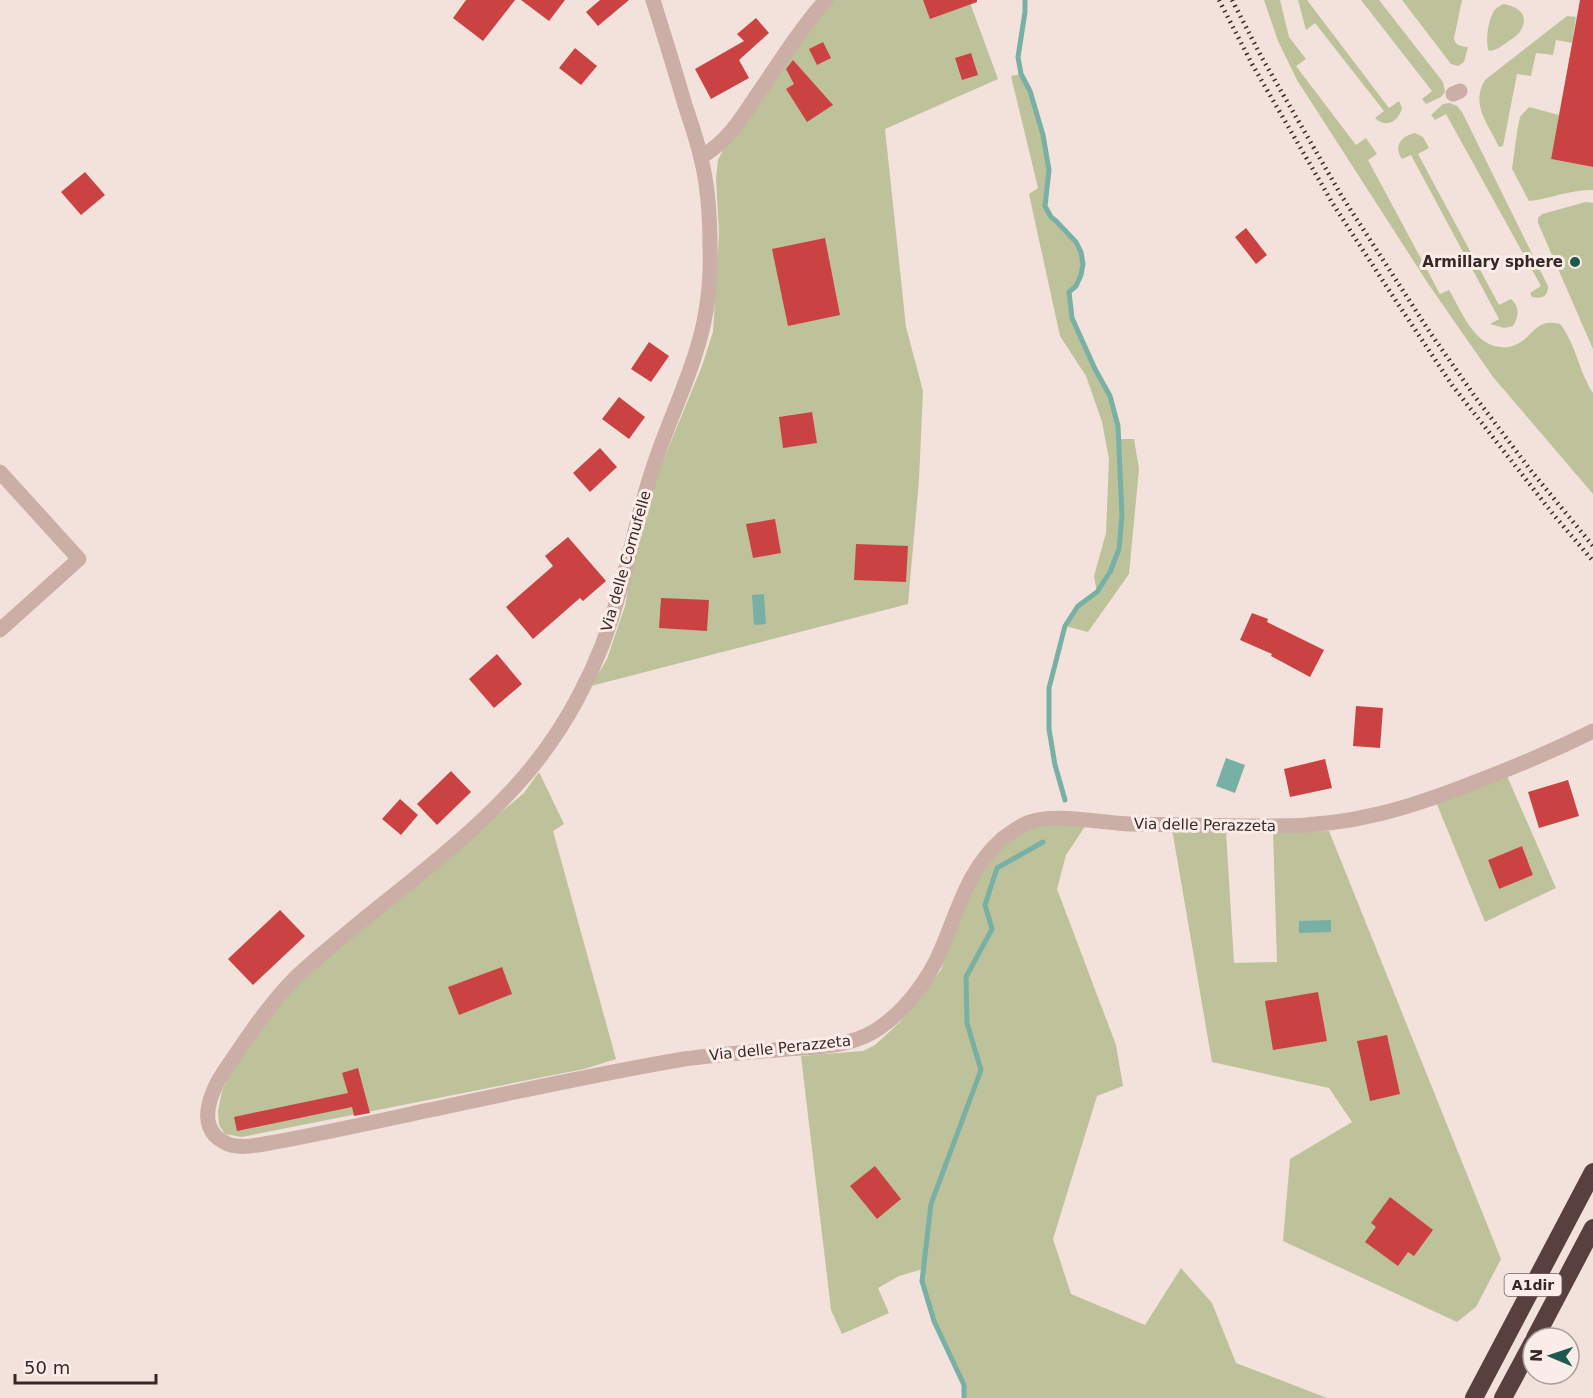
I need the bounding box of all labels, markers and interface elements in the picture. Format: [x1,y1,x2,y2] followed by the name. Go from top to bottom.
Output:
[1422,253,1563,271] place label: Armillary sphere
[1568,255,1582,269] marker: Armillary sphere
[597,488,655,634] street label: Via delle Cornufelle
[1134,815,1276,835] street label: Via delle Perazzeta
[708,1032,852,1064] street label: Via delle Perazzeta
[1504,1274,1562,1296] road number: A1dir
[1521,1326,1581,1386] north arrow
[15,1347,156,1385] scale bar
[1527,1348,1546,1363] text: N
[24,1357,70,1378] text: 50 m

